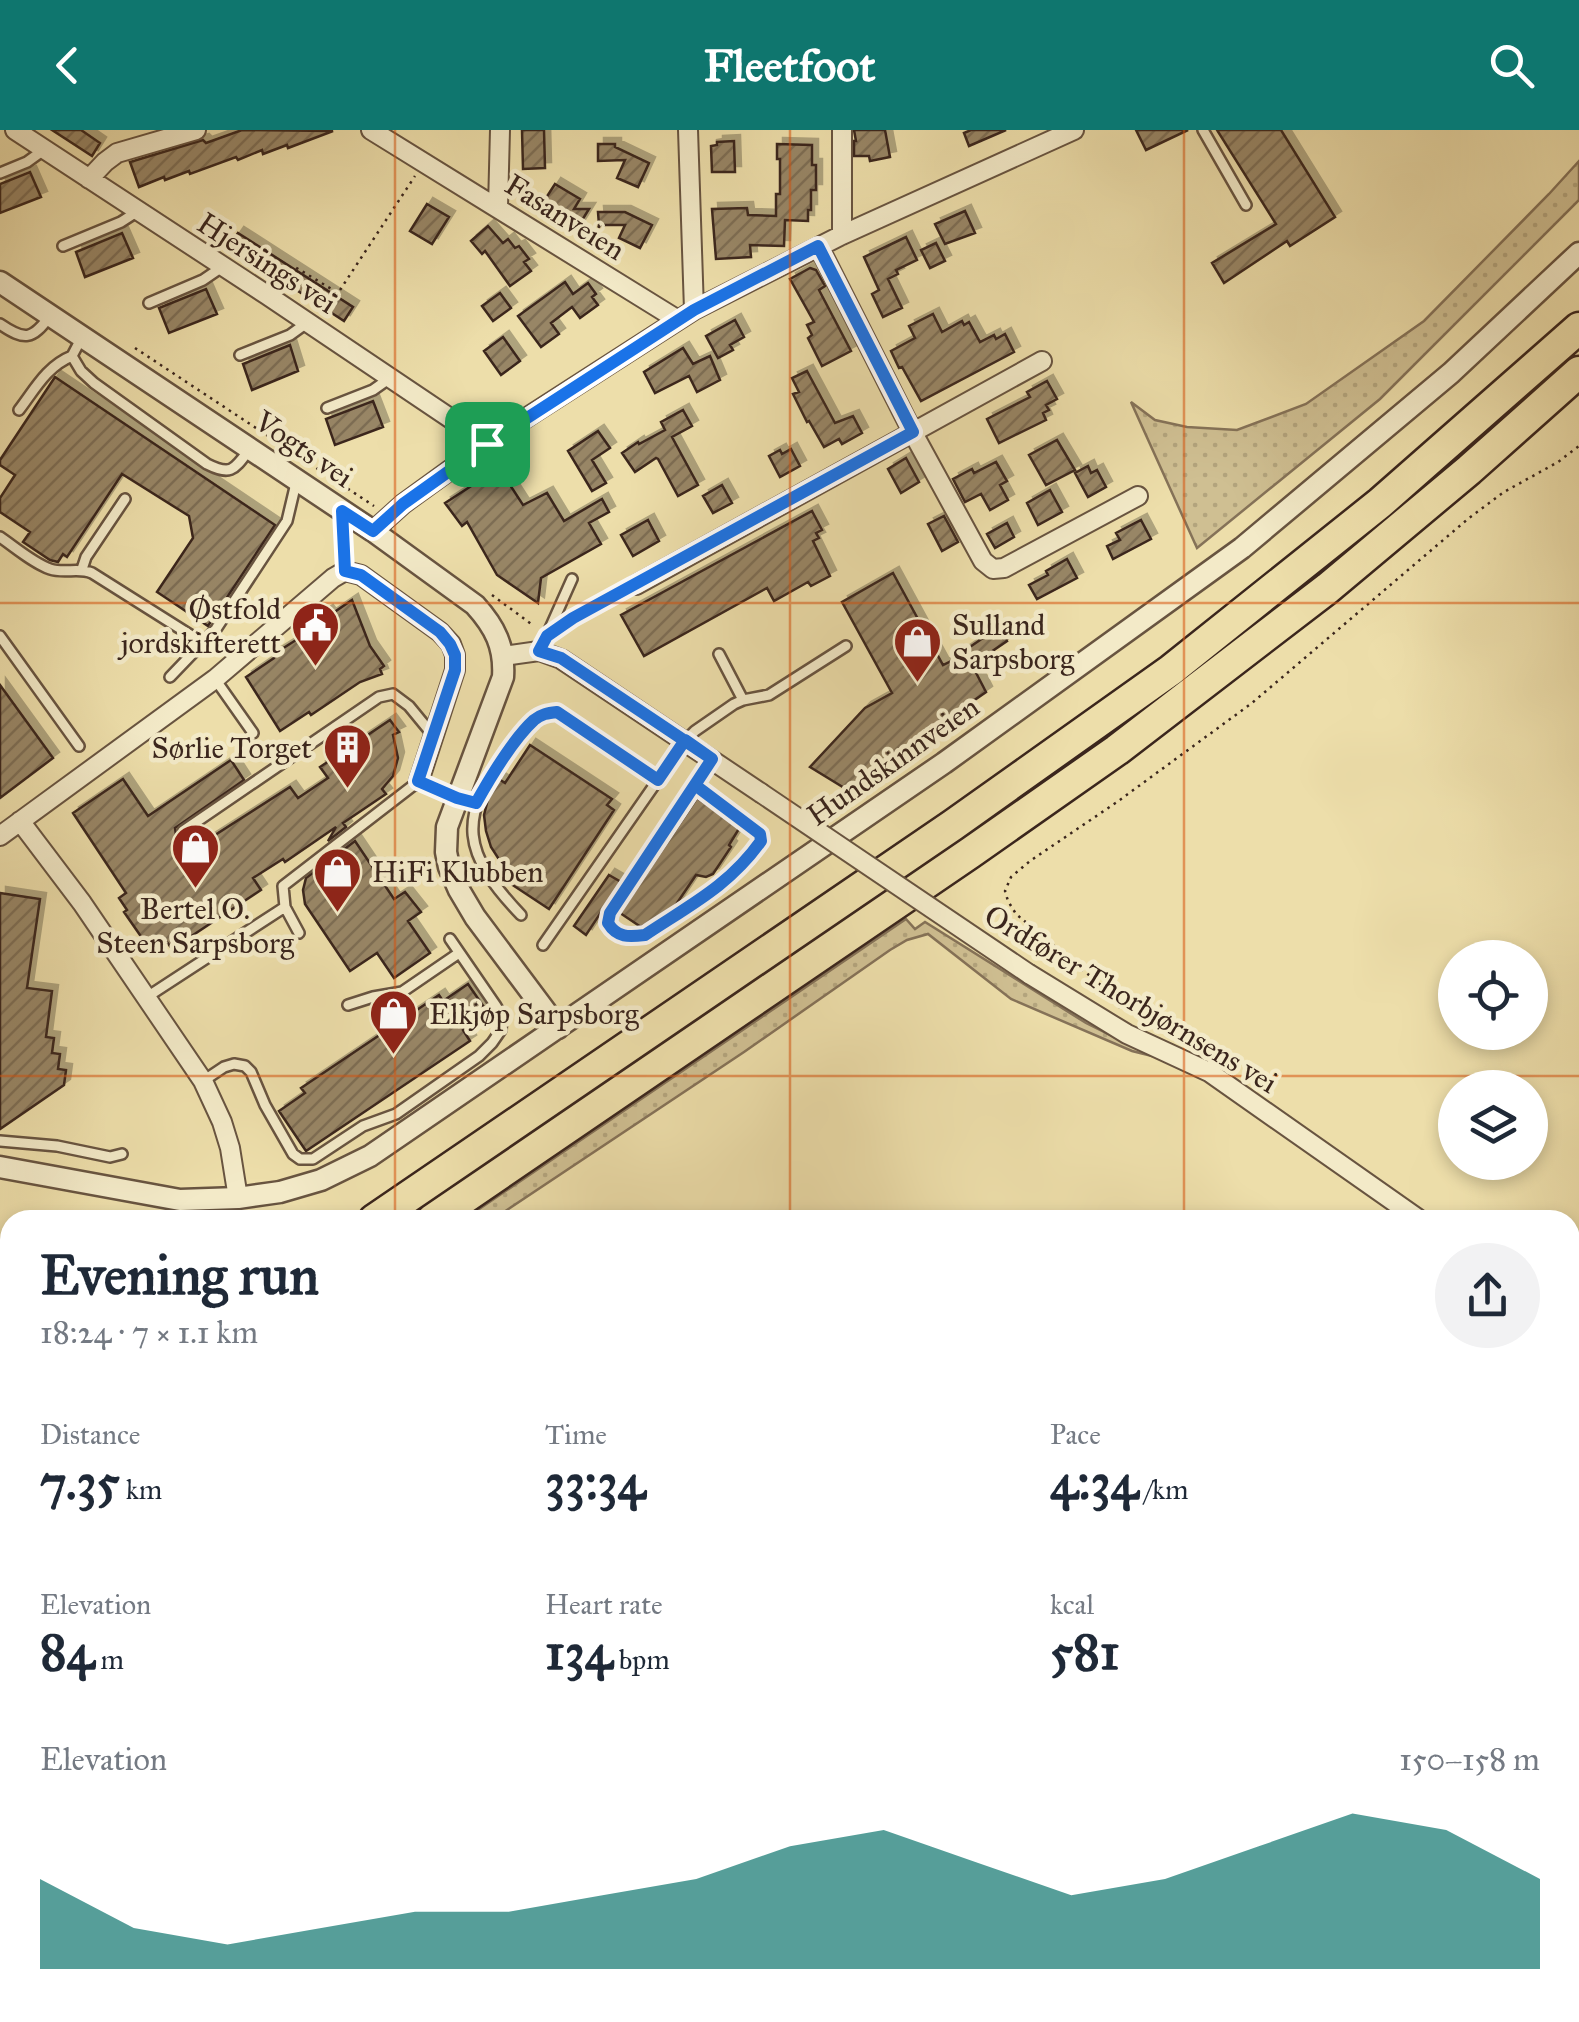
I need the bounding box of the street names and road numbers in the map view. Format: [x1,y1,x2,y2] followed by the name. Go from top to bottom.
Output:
[499,166,631,268] street label: Fasanveien
[191,205,343,321] street label: Hjersings vei
[247,402,360,495] street label: Vogts vei
[800,689,986,833] street label: Hundskinnveien
[978,897,1284,1101] street label: Ordfører Thorbjørnsens vei

